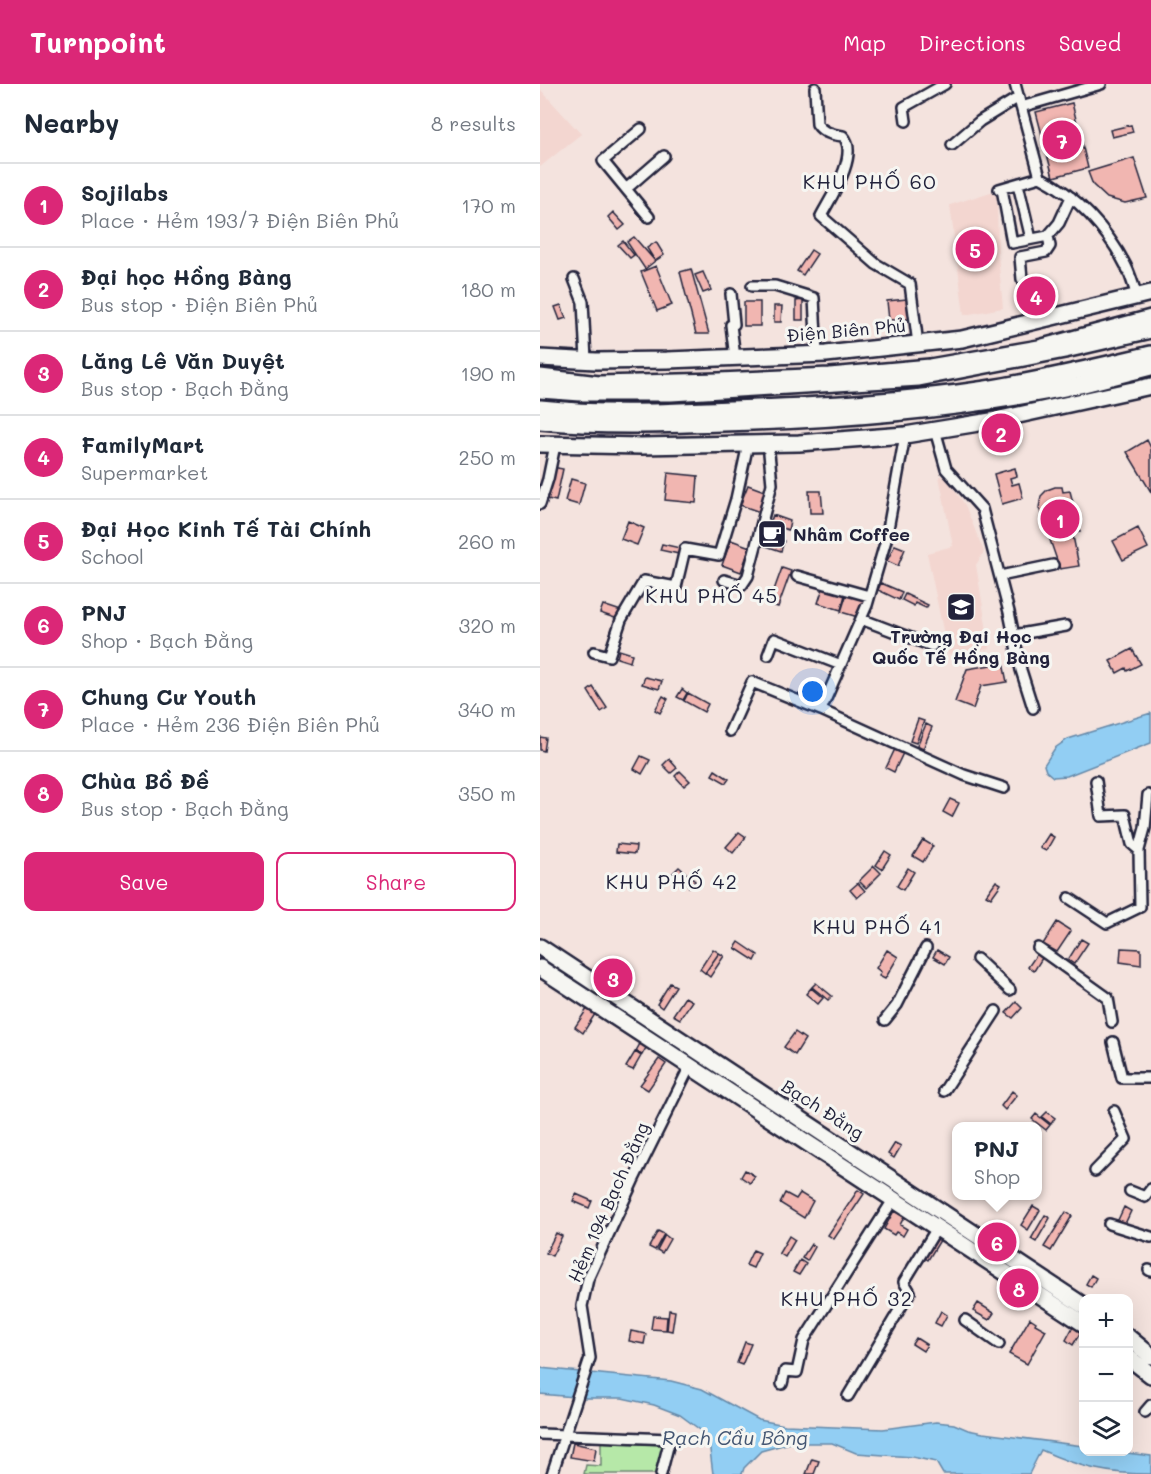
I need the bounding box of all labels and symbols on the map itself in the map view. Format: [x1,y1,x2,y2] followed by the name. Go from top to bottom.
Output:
[1042,118,1082,162] pin: 7
[803,168,937,194] district label: KHU PHỐ 60
[956,226,994,272] pin: 5
[1016,274,1056,318] pin: 4
[785,313,907,347] street label: Điện Biên Phủ
[982,410,1020,456] pin: 2
[1040,496,1080,542] pin: 1
[756,518,788,550] cafe icon: Nhâm Coffee
[793,522,910,546] place label: Nhâm Coffee
[645,582,779,608] district label: KHU PHỐ 45
[945,591,977,623] school or university icon: Trường Đại Học Quốc Tế Hồng Bàng
[872,624,1050,669] place label: Trường Đại Học Quốc Tế Hồng Bàng
[798,677,827,706] your location
[606,868,738,894] district label: KHU PHỐ 42
[813,913,943,939] district label: KHU PHỐ 41
[594,956,632,1000] pin: 3
[777,1073,869,1145] street label: Bạch Đằng
[562,1118,654,1286] street label: Hẻm 194 Bạch Đằng
[978,1220,1016,1264] pin: 6
[1000,1266,1038,1310] pin: 8
[781,1285,913,1311] district label: KHU PHỐ 32
[662,1424,808,1450] water label: Rạch Cầu Bông

